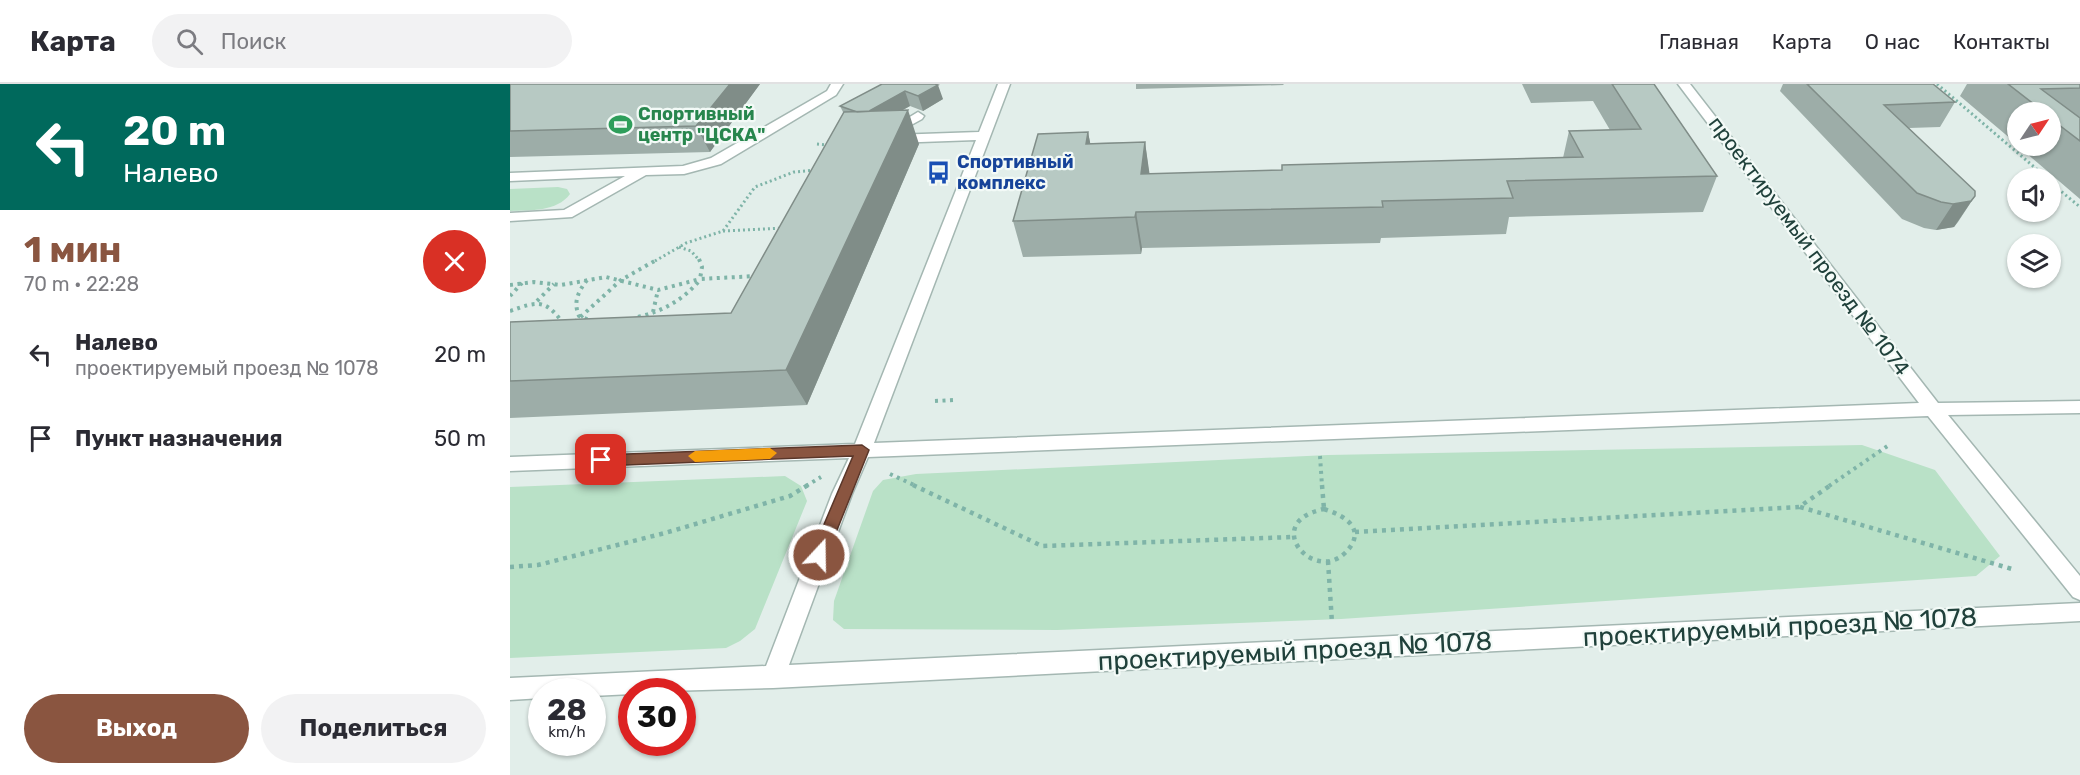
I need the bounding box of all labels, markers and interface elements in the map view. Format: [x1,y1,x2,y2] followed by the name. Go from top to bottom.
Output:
[152,14,572,68] search box
[30,25,116,58] text: Карта
[173,25,206,58] icon: search
[221,28,286,55] text: Поиск
[1659,29,1739,54] text: Главная
[1772,29,1832,54] text: Карта
[1865,29,1920,54] text: О нас
[1953,29,2050,54] text: Контакты
[2007,102,2061,156] north arrow
[2007,102,2061,288] map controls
[638,103,765,146] place label: Спортивный центр "ЦСКА"
[123,106,226,156] text: 20 m
[24,108,102,186] icon: left
[607,111,633,137] sports icon: Спортивный центр "ЦСКА"
[1704,111,1915,380] street label: проектируемый проезд № 1074
[957,151,1073,194] place label: Спортивный комплекс
[123,157,219,189] text: Налево
[926,159,952,185] bus stop icon: Спортивный комплекс
[2007,168,2061,222] button: sound
[24,228,122,271] text: 1 мин
[423,230,486,293] button: close
[2007,234,2061,288] button: layers
[24,272,139,296] text: 70 m · 22:28
[75,329,158,356] text: Налево
[24,338,57,371] icon: left
[434,341,486,368] text: 20 m
[75,356,379,380] text: проектируемый проезд № 1078
[24,422,57,455] icon: arrive
[75,425,283,452] text: Пункт назначения
[434,425,486,452] text: 50 m
[575,434,626,485] pin
[584,443,617,476] icon: arrive
[787,523,851,587] position arrow
[1582,602,1978,653] street label: проектируемый проезд № 1078
[1097,626,1493,677] street label: проектируемый проезд № 1078
[618,678,696,756] speed limit sign: 30
[547,692,587,728] text: 28
[24,694,249,763] button: Выход
[261,694,486,763] button: Поделиться
[548,723,586,741] text: km/h

